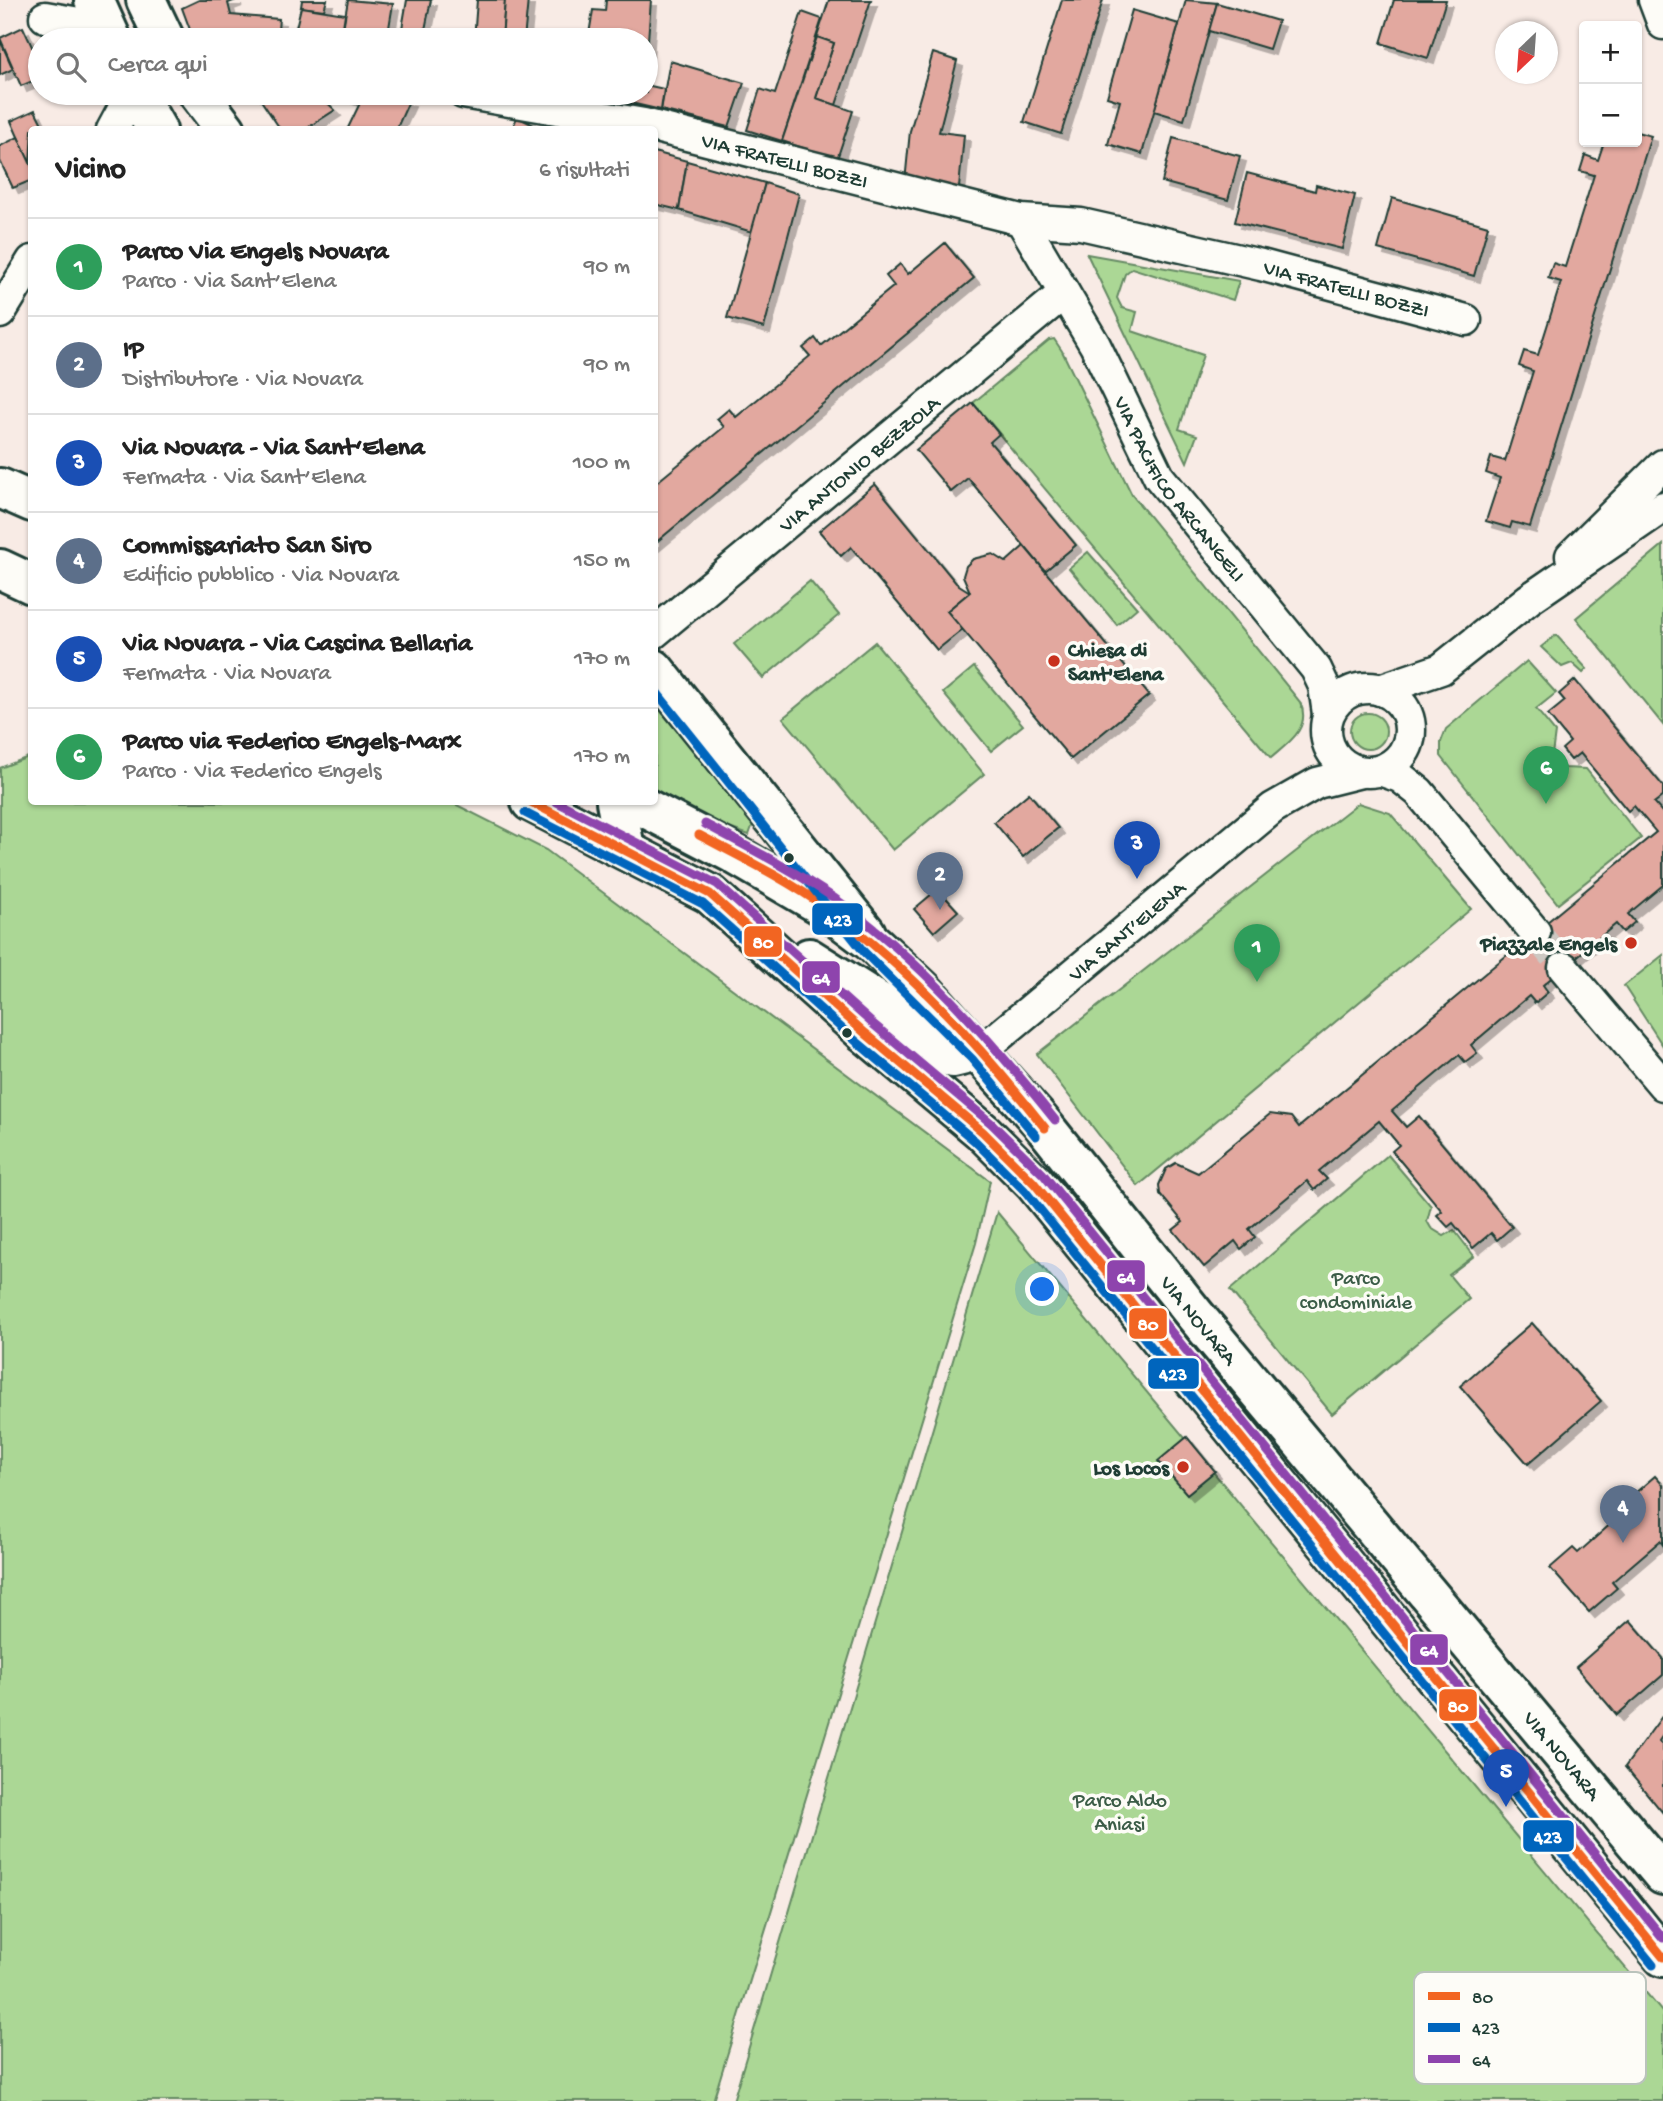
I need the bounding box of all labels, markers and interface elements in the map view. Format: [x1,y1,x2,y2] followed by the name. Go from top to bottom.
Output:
[1495,21,1558,84] north arrow
[1579,21,1642,147] map controls
[1579,21,1642,84] button: +
[28,28,658,105] search box
[52,48,90,86] icon: search
[108,51,208,82] text: Cerca qui
[1579,84,1642,147] button: −
[697,130,870,196] street label: VIA FRATELLI BOZZI
[56,154,126,189] text: Vicino
[539,158,630,185] text: 6 risultati
[123,238,388,269] text: Parco Via Engels Novara
[74,254,84,281] text: 1
[584,254,630,281] text: 90 m
[1259,257,1431,326] street label: VIA FRATELLI BOZZI
[123,269,336,296] text: Parco · Via Sant’Elena
[123,336,144,367] text: IP
[73,352,85,379] text: 2
[584,352,630,379] text: 90 m
[123,367,363,394] text: Distributore · Via Novara
[775,391,948,540] street label: VIA ANTONIO BEZZOLA
[1105,392,1249,588] street label: VIA PACIFICO ARCANGELI
[123,434,425,465] text: Via Novara - Via Sant‘Elena
[73,450,85,477] text: 3
[573,450,630,477] text: 100 m
[123,465,366,492] text: Fermata · Via Sant’Elena
[123,532,372,563] text: Commissariato San Siro
[74,548,84,575] text: 4
[574,548,630,575] text: 150 m
[123,563,399,590] text: Edificio pubblico · Via Novara
[123,630,472,661] text: Via Novara - Via Cascina Bellaria
[1067,640,1165,689] place label: Chiesa di Sant'Elena
[73,646,85,673] text: 5
[574,646,630,673] text: 170 m
[1046,653,1062,669] marker: Chiesa di Sant'Elena
[123,661,331,688] text: Fermata · Via Novara
[123,728,461,759] text: Parco via Federico Engels-Marx
[73,744,85,771] text: 6
[574,744,630,771] text: 170 m
[1523,746,1569,804] pin: 6
[123,759,382,786] text: Parco · Via Federico Engels
[1114,821,1160,879] pin: 3
[782,851,796,865] unlabelled marker
[917,852,963,910] pin: 2
[1064,876,1193,989] street label: VIA SANT’ELENA
[811,902,864,936] line badge: 423
[823,911,852,934] text: 423
[1234,924,1280,982] pin: 1
[743,925,783,958] line badge: 80
[752,933,774,956] text: 80
[1479,934,1618,959] place label: Piazzale Engels
[1623,935,1639,951] marker: Piazzale Engels
[801,960,841,994] line badge: 64
[812,969,831,992] text: 64
[840,1026,854,1040] unlabelled marker
[1106,1259,1146,1293] line badge: 64
[1117,1268,1136,1291] text: 64
[1300,1268,1413,1317] park label: Parco condominiale
[1152,1271,1242,1373] street label: VIA NOVARA
[1025,1272,1059,1306] your location
[1128,1307,1168,1340] line badge: 80
[1137,1315,1159,1338] text: 80
[1147,1357,1200,1390] line badge: 423
[1158,1365,1187,1388] text: 423
[1093,1458,1170,1483] place label: Los Locos
[1175,1459,1191,1475] marker: Los Locos
[1600,1485,1646,1543] pin: 4
[1409,1633,1449,1666] line badge: 64
[1420,1641,1439,1664] text: 64
[1438,1688,1478,1722] line badge: 80
[1447,1697,1469,1720] text: 80
[1515,1707,1605,1808] street label: VIA NOVARA
[1483,1749,1529,1807] pin: 5
[1072,1790,1167,1839] park label: Parco Aldo Aniasi
[1522,1819,1575,1853] line badge: 423
[1533,1828,1562,1851] text: 423
[1414,1972,1646,2084] legend
[1472,1988,1493,2011] text: 80
[1472,2019,1500,2042] text: 423
[1472,2051,1491,2074] text: 64

